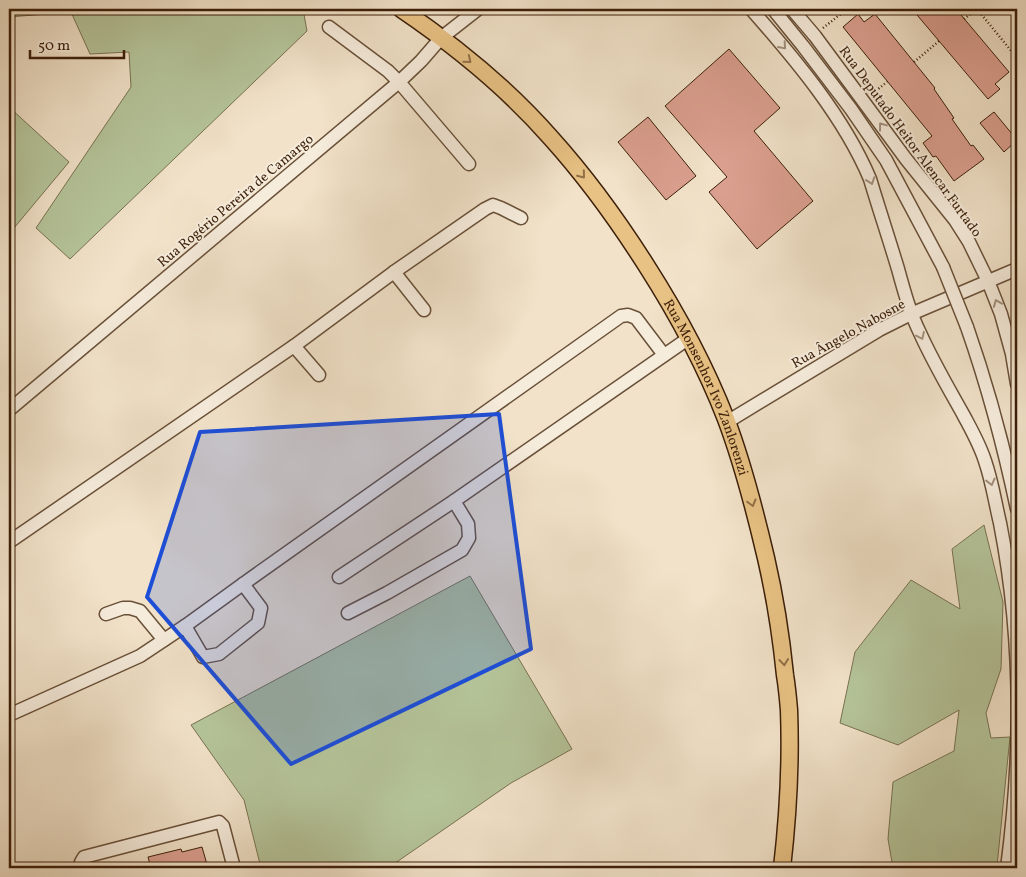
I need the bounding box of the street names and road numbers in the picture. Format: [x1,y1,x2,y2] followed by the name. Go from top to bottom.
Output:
[834,43,986,241] street label: Rua Deputado Heitor Alencar Furtado
[154,130,318,272] street label: Rua Rogério Pereira de Camargo
[789,295,909,373] street label: Rua Ângelo Nabosne
[658,296,752,478] street label: Rua Monsenhor Ivo Zanlorenzi

